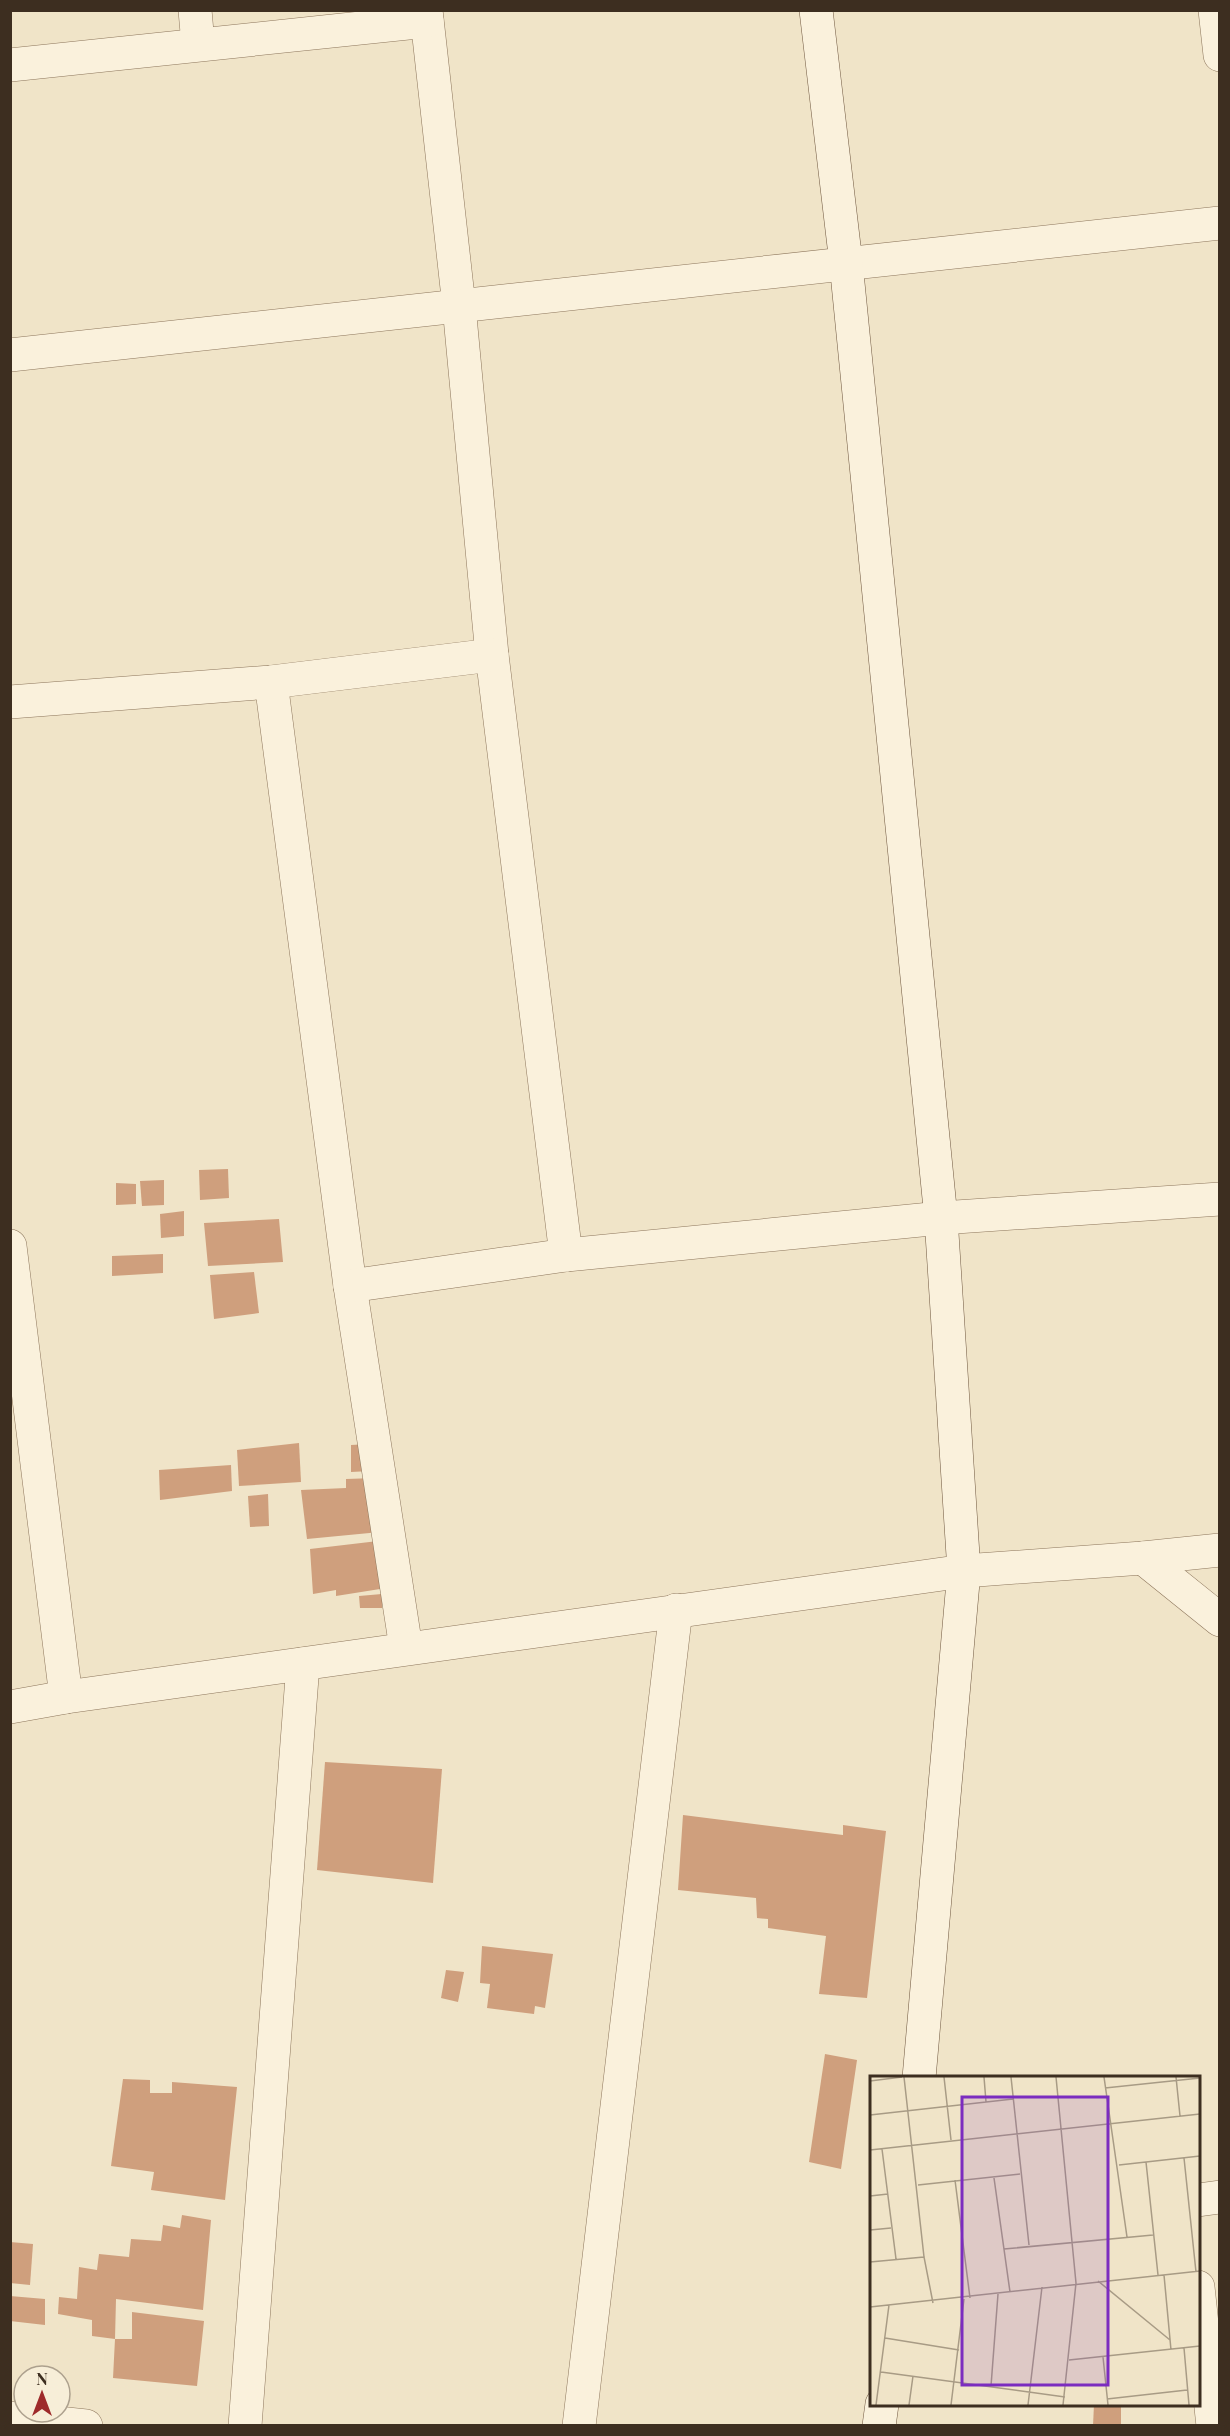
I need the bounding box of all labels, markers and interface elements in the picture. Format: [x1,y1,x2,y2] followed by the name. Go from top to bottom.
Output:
[870,2076,1200,2406] inset map
[12,2364,72,2424] north arrow
[36,2368,48,2389] text: N

